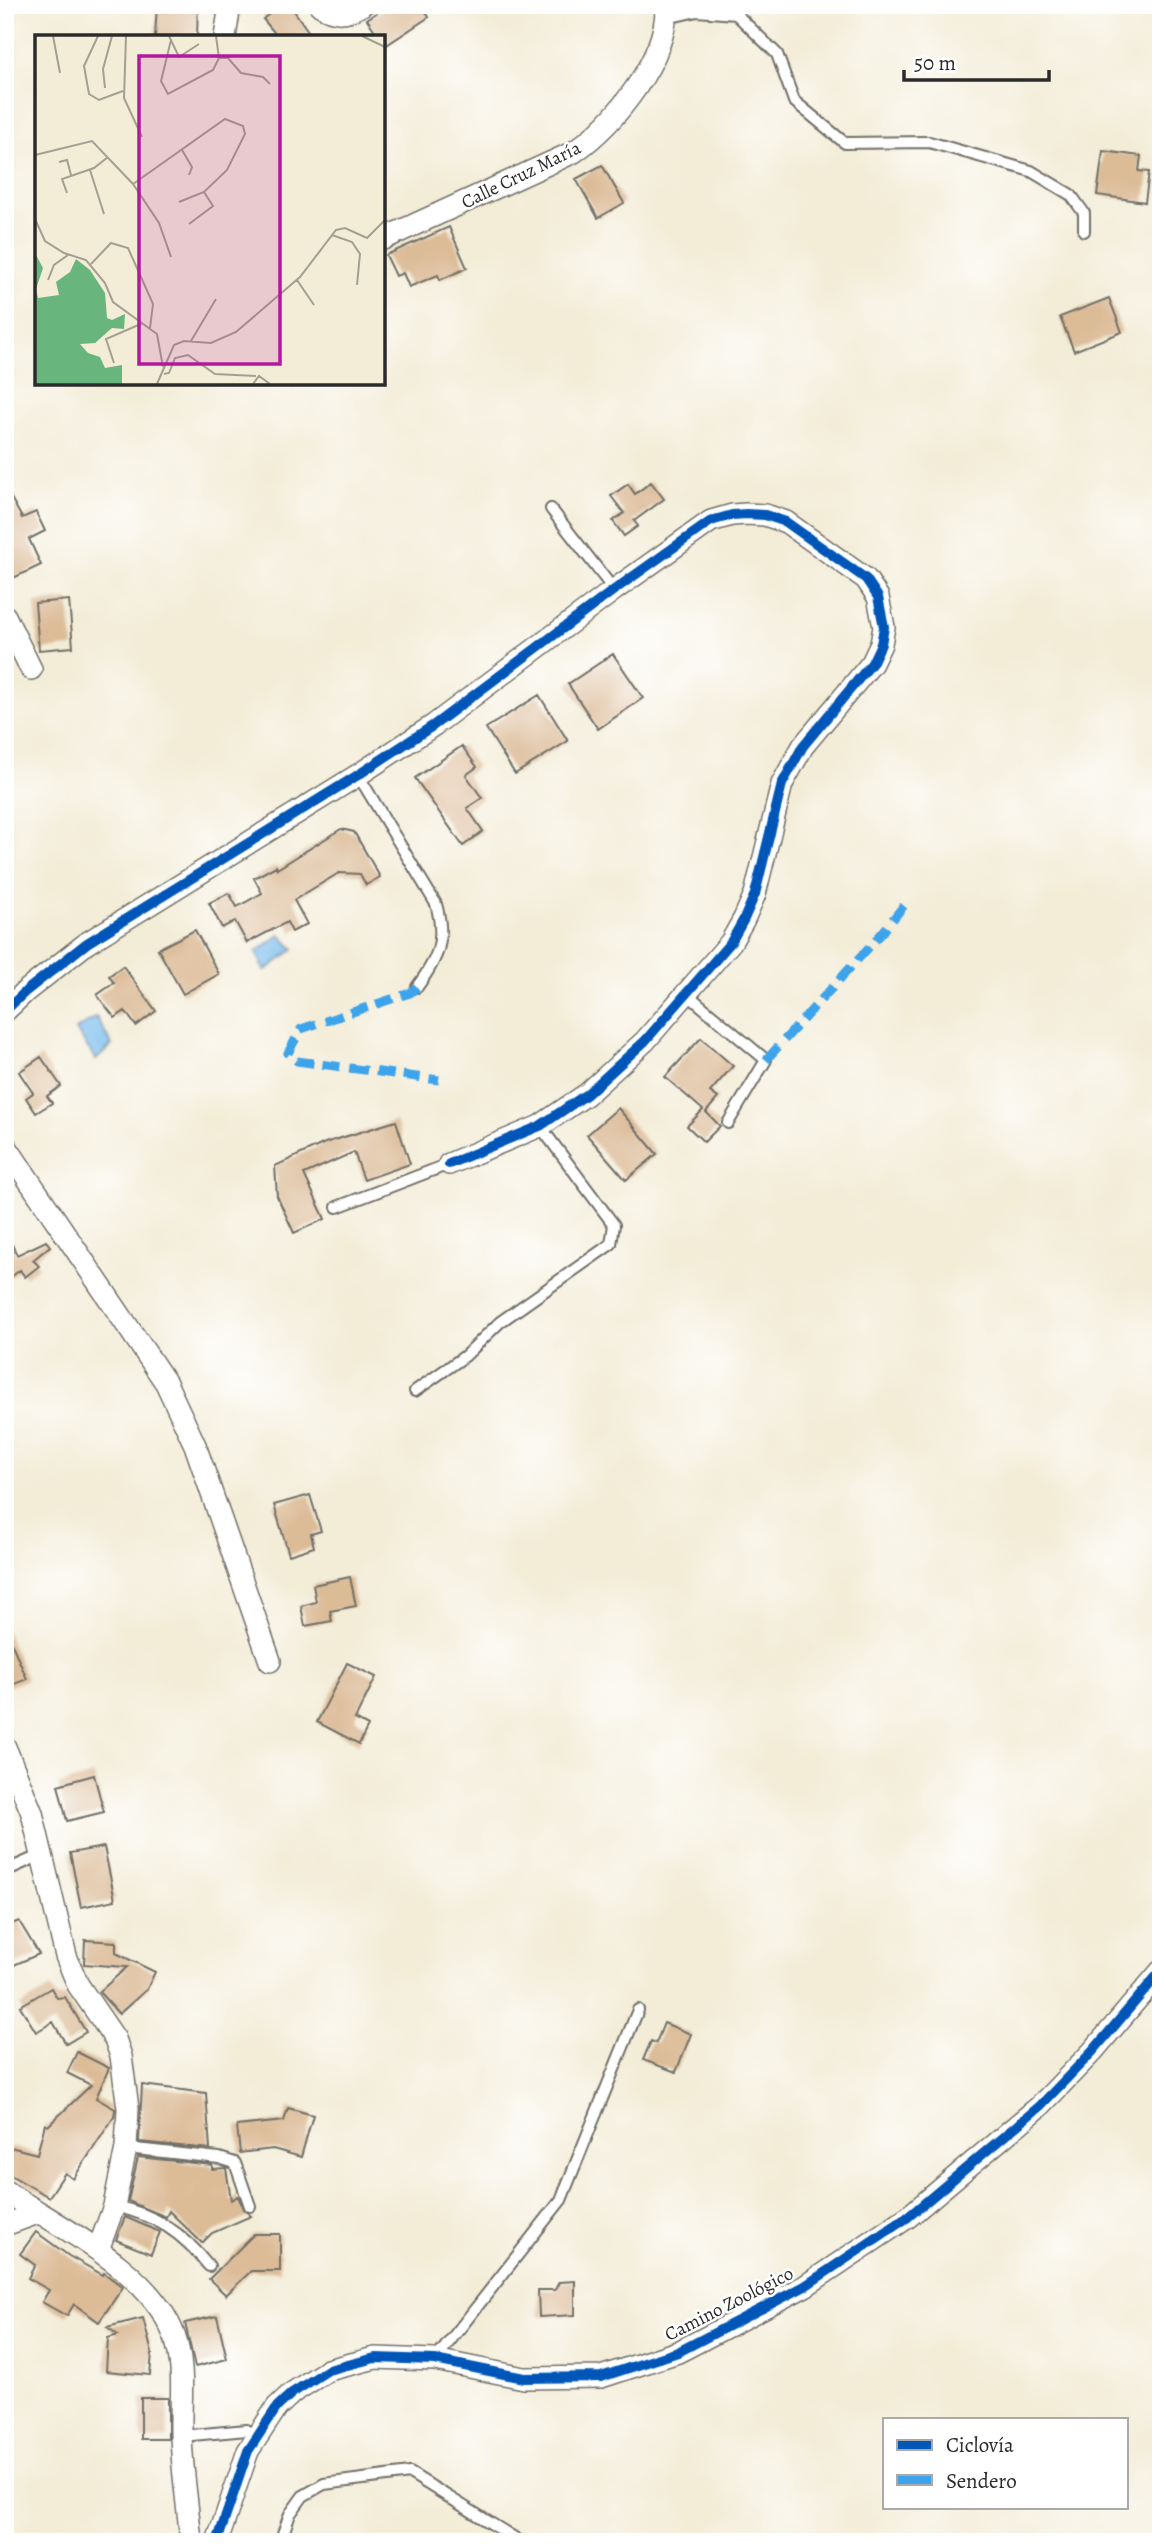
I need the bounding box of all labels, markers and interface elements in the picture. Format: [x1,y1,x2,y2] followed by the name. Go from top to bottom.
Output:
[35,35,385,385] inset map
[904,38,1049,82] scale bar
[914,49,956,77] text: 50 m
[457,135,585,215] street label: Calle Cruz María
[660,2260,798,2348] street label: Camino Zoológico
[883,2418,1128,2508] legend
[946,2431,1014,2459] text: Ciclovía
[946,2467,1017,2495] text: Sendero

